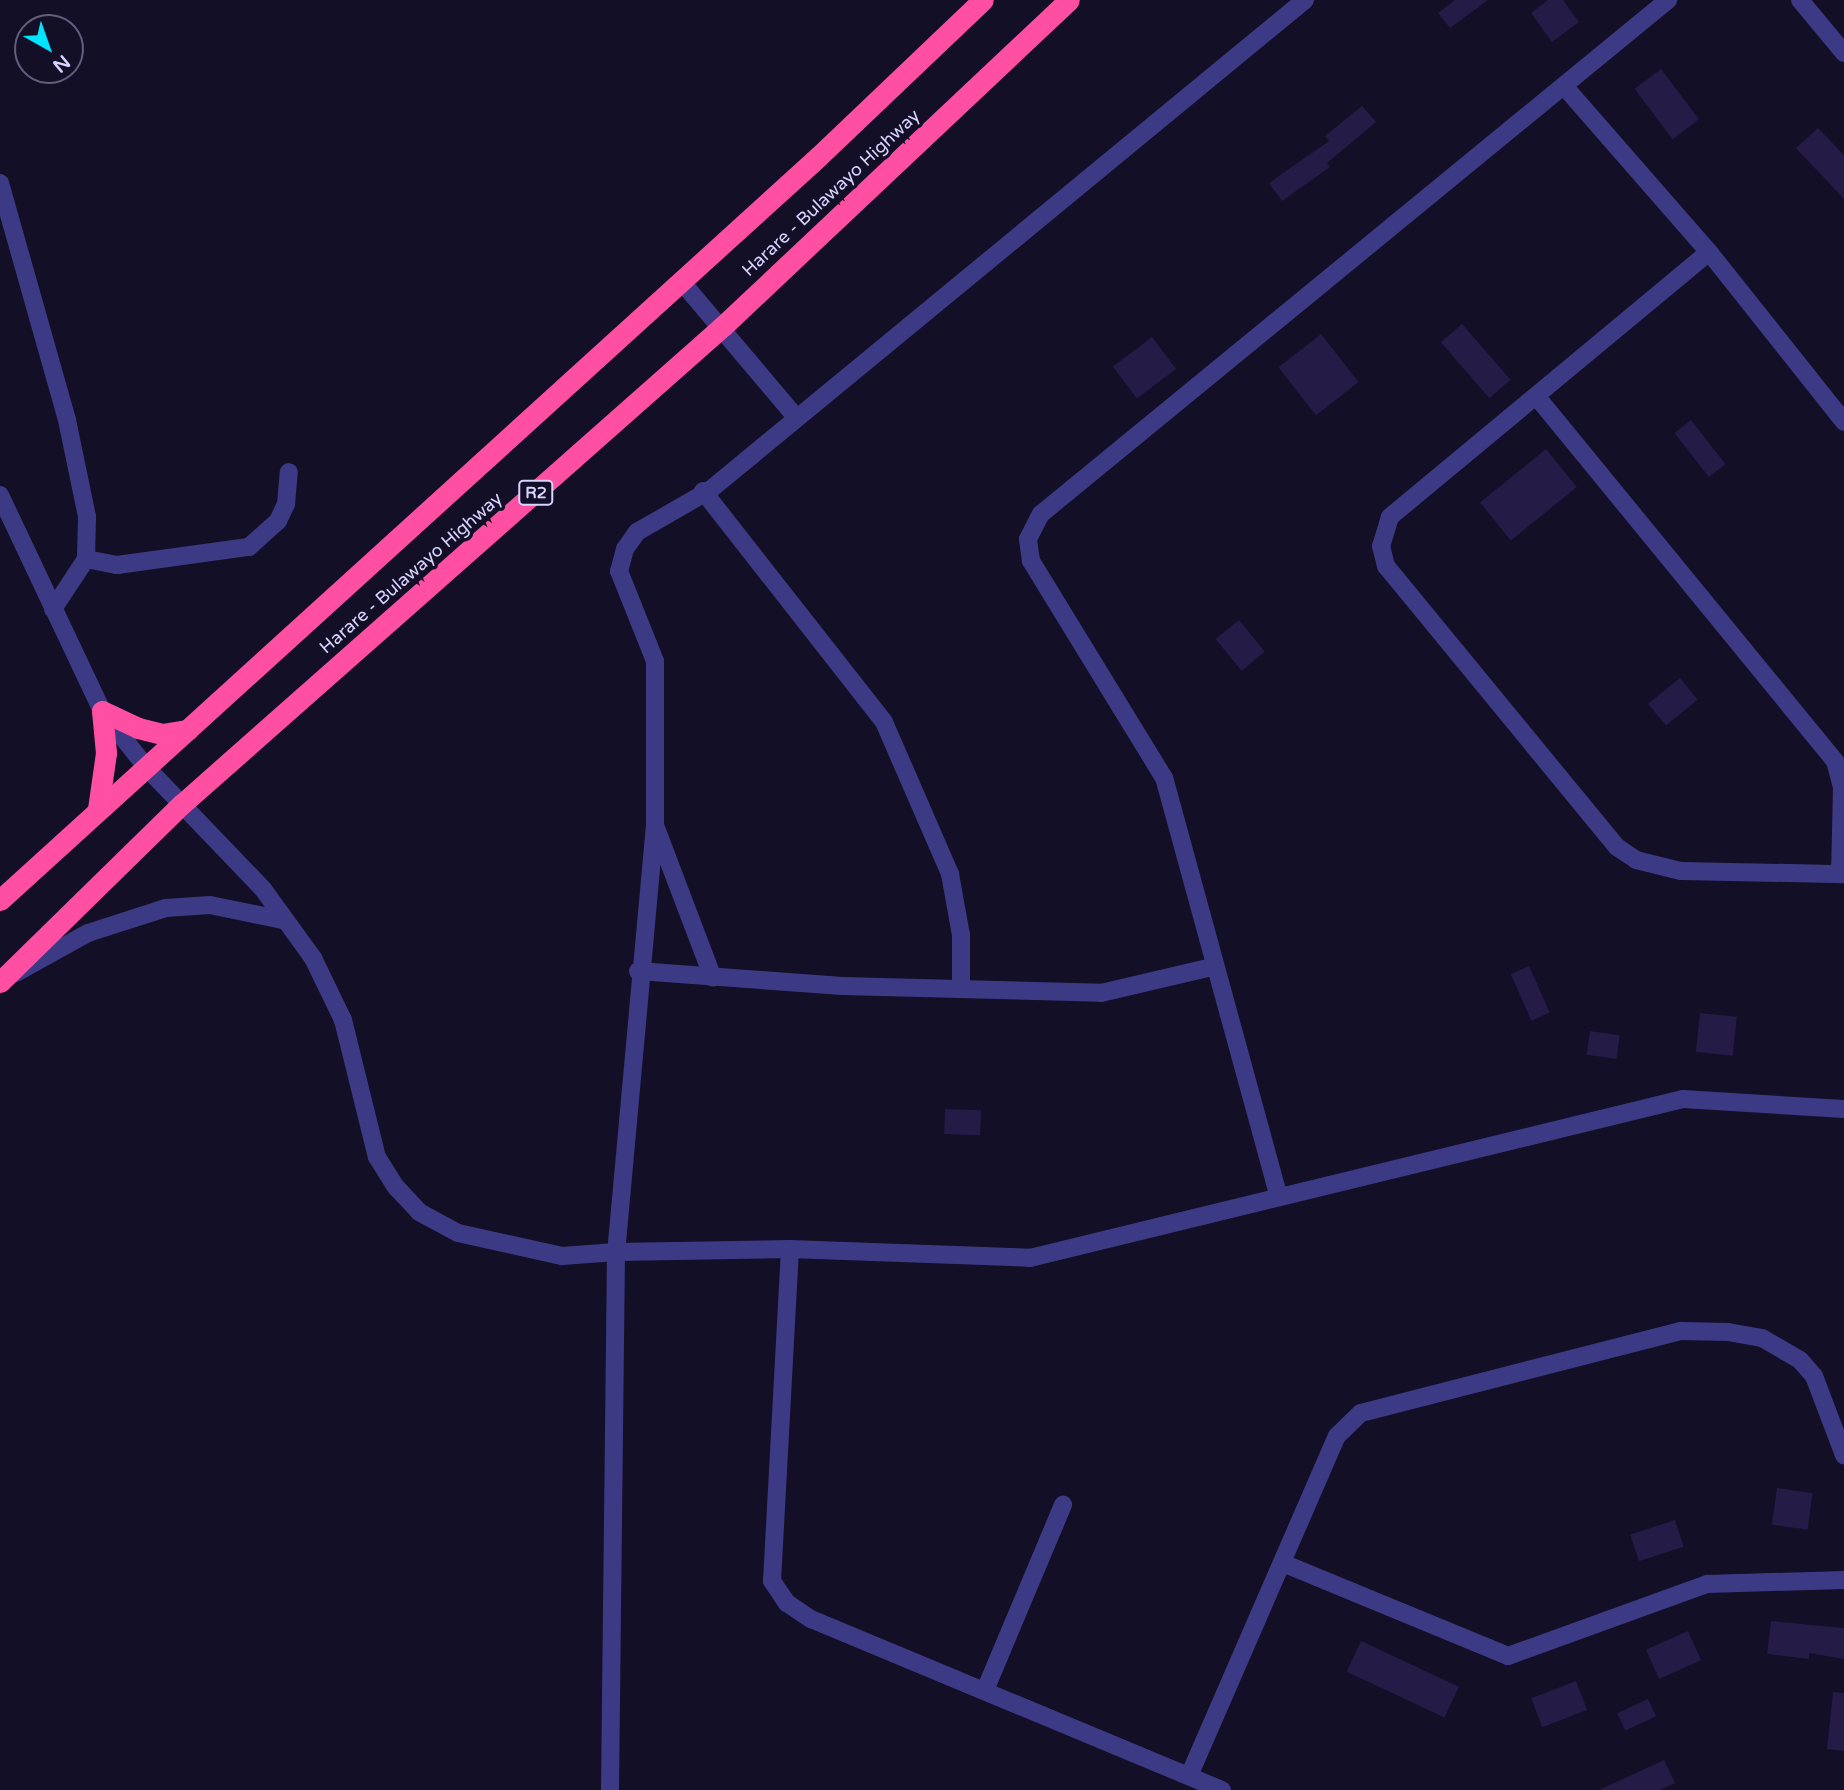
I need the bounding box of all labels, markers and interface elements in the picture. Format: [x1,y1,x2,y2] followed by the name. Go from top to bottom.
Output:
[14,14,84,84] north arrow
[48,50,74,77] text: N
[738,105,924,281] street label: Harare - Bulawayo Highway
[517,480,555,506] road number: R2
[315,488,507,658] street label: Harare - Bulawayo Highway

